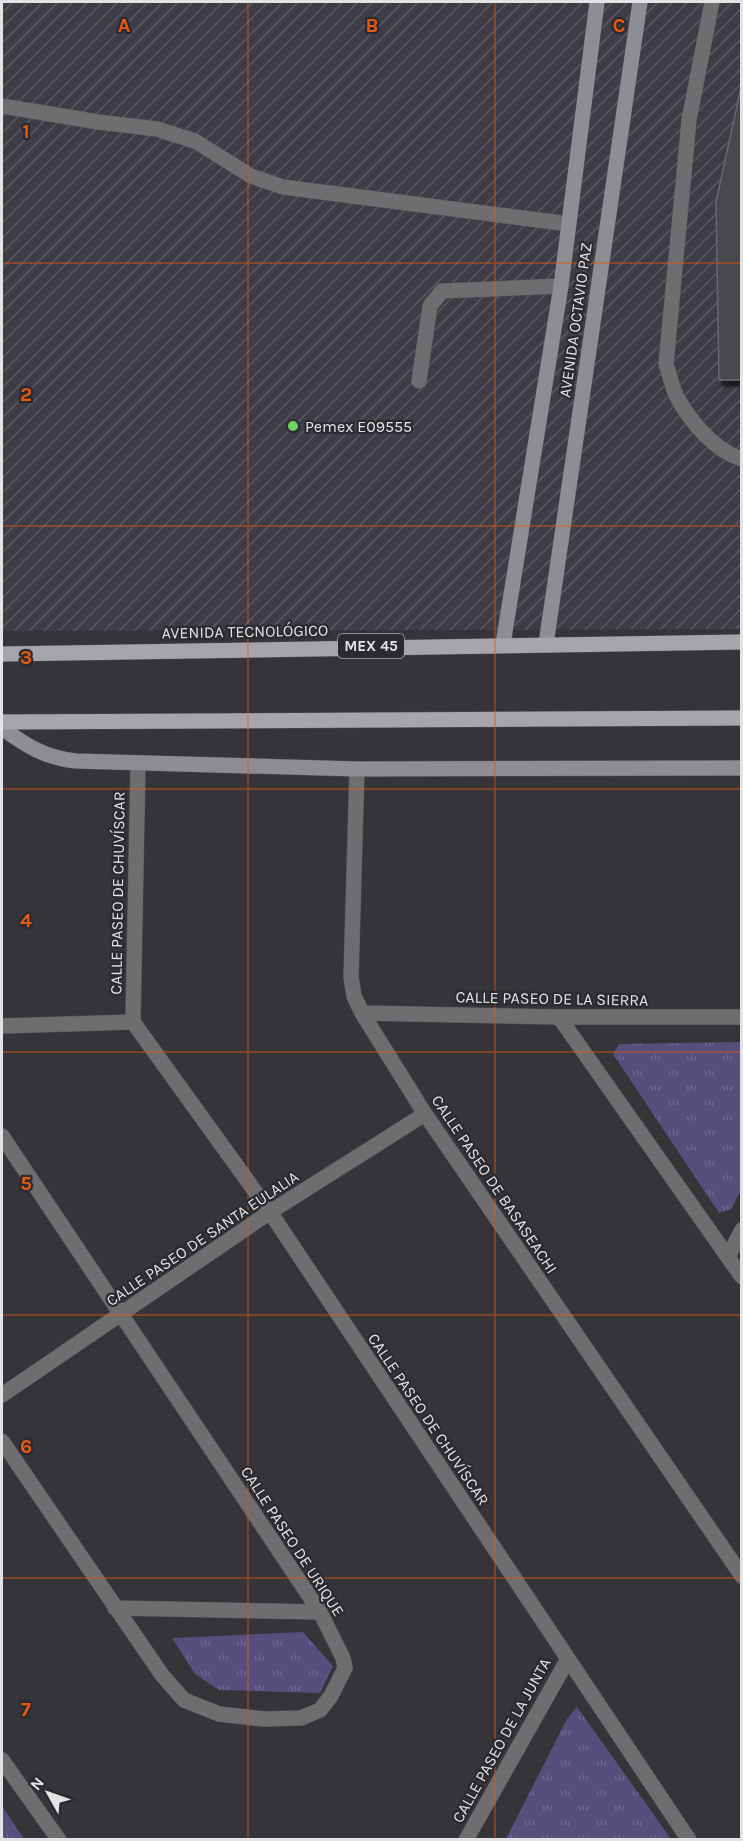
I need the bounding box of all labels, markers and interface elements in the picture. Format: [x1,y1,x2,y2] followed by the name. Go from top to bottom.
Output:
[118,14,131,37] text: A
[366,14,378,37] text: B
[613,14,625,37] text: C
[22,120,30,143] text: 1
[555,241,596,399] street label: AVENIDA OCTAVIO PAZ
[20,383,32,406] text: 2
[305,417,412,436] place label: Pemex E09555
[286,419,300,433] marker: Pemex E09555
[162,621,328,642] street label: AVENIDA TECNOLÓGICO
[338,634,404,658] road number: MEX 45
[20,646,32,669] text: 3
[106,791,129,995] street label: CALLE PASEO DE CHUVÍSCAR
[20,909,32,932] text: 4
[455,987,649,1010] street label: CALLE PASEO DE LA SIERRA
[428,1091,562,1277] street label: CALLE PASEO DE BASASEACHI
[103,1167,302,1310] street label: CALLE PASEO DE SANTA EULALIA
[20,1172,32,1195] text: 5
[364,1330,493,1509] street label: CALLE PASEO DE CHUVÍSCAR
[20,1435,32,1458] text: 6
[237,1463,348,1620] street label: CALLE PASEO DE URIQUE
[448,1655,555,1826] street label: CALLE PASEO DE LA JUNTA
[21,1698,31,1721] text: 7
[18,1763,78,1823] north arrow
[26,1773,48,1794] text: N

